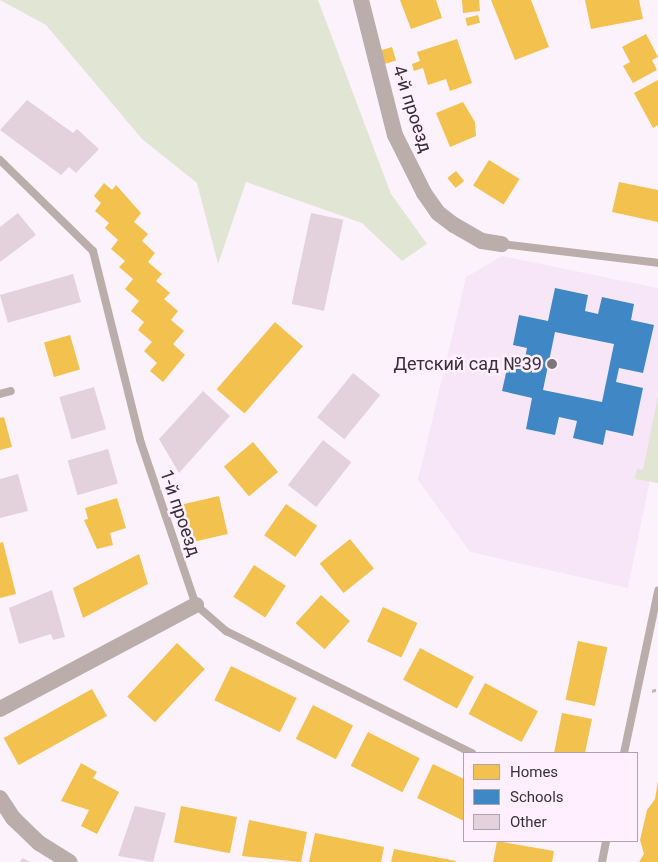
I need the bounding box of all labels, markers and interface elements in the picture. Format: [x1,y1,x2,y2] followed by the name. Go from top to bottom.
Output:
[388,63,436,155] street label: 4-й проезд
[393,353,542,375] place label: Детский сад №39
[546,358,558,370] marker: Детский сад №39
[155,467,205,559] street label: 1-й проезд
[463,752,638,842] legend
[510,763,558,781] text: Homes
[510,788,564,806] text: Schools
[510,813,547,831] text: Other

